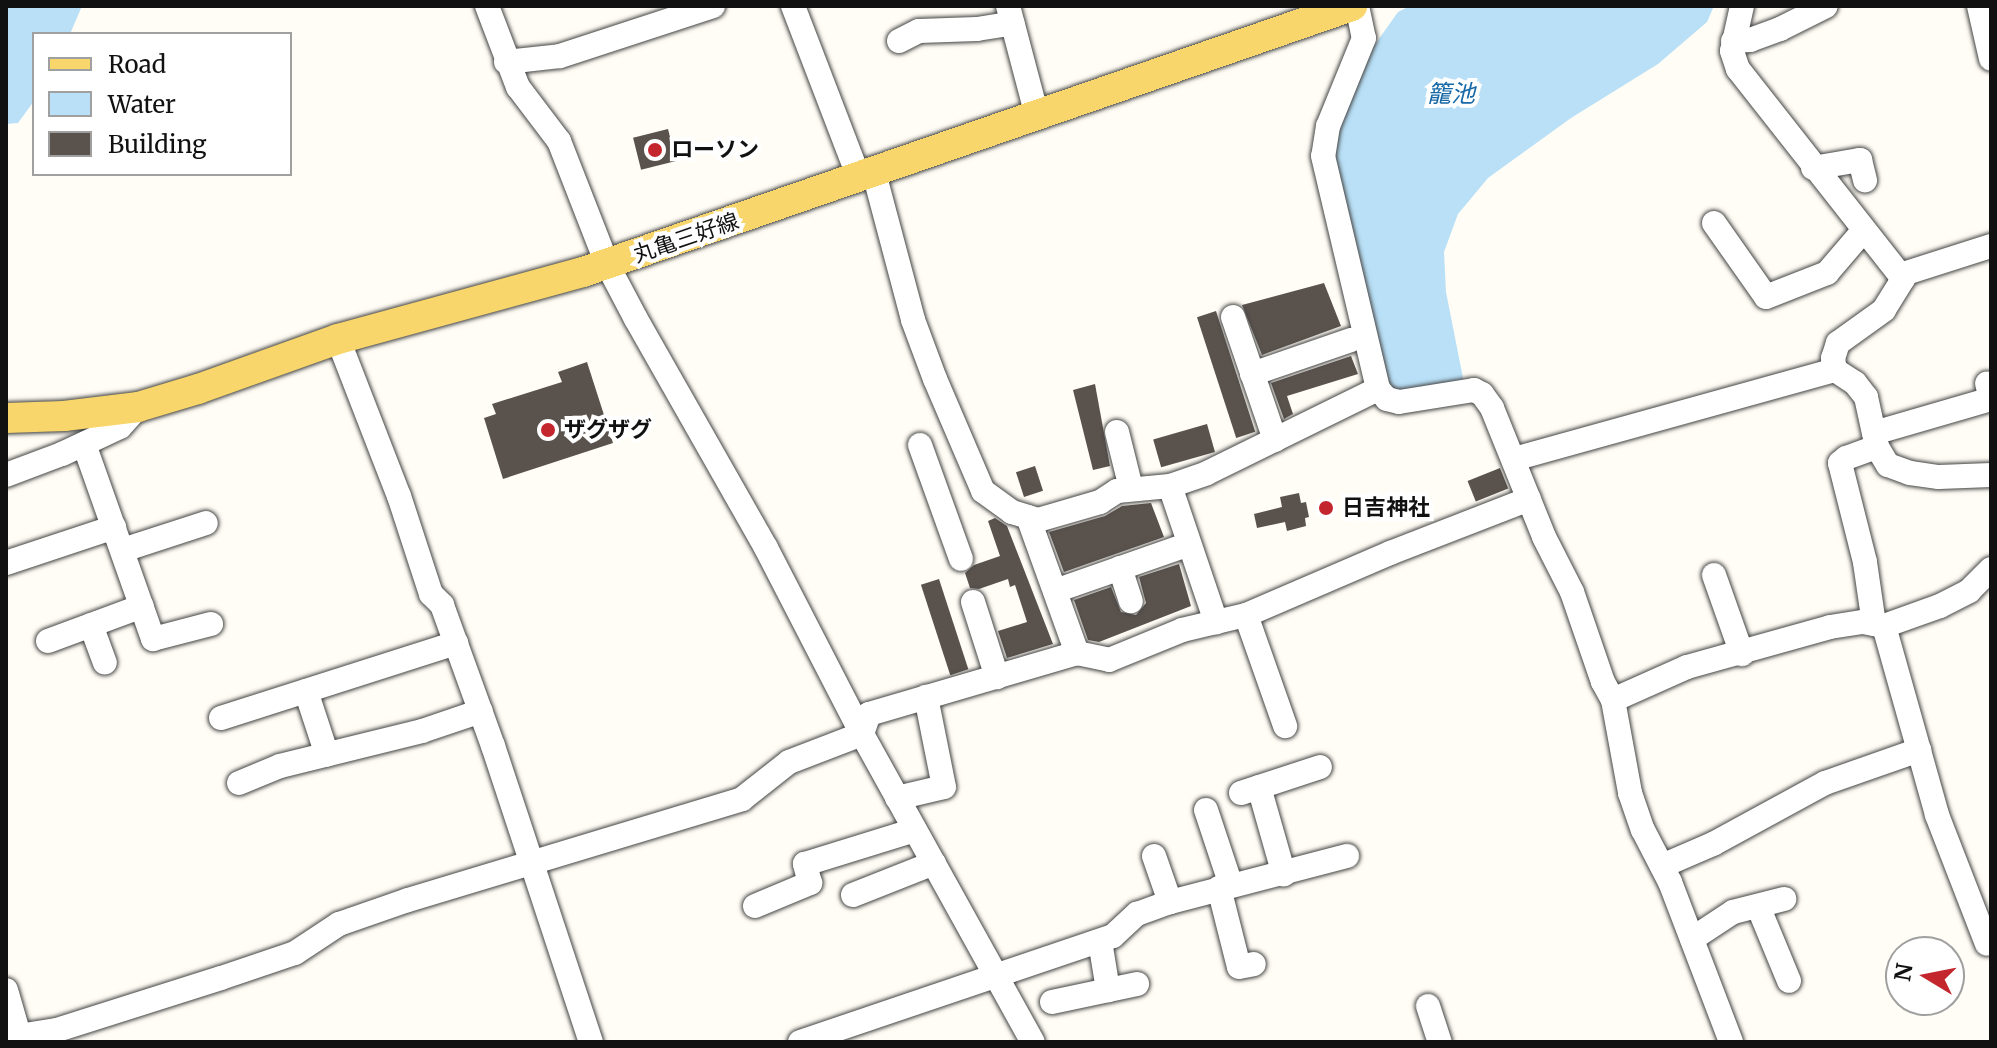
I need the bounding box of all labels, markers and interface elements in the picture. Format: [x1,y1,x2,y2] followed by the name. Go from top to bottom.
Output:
[32,32,292,176] legend
[108,49,166,80] text: Road
[1427,80,1475,108] water label: 籠池
[108,89,176,120] text: Water
[108,129,207,160] text: Building
[671,137,759,163] place label: ローソン
[646,141,664,159] marker: ローソン
[630,208,742,268] street label: 丸亀三好線
[564,417,652,443] place label: ザグザグ
[539,421,557,439] marker: ザグザグ
[1342,495,1430,521] place label: 日吉神社
[1317,499,1335,517] marker: 日吉神社
[1885,936,1965,1016] north arrow
[1888,961,1919,983] text: N

